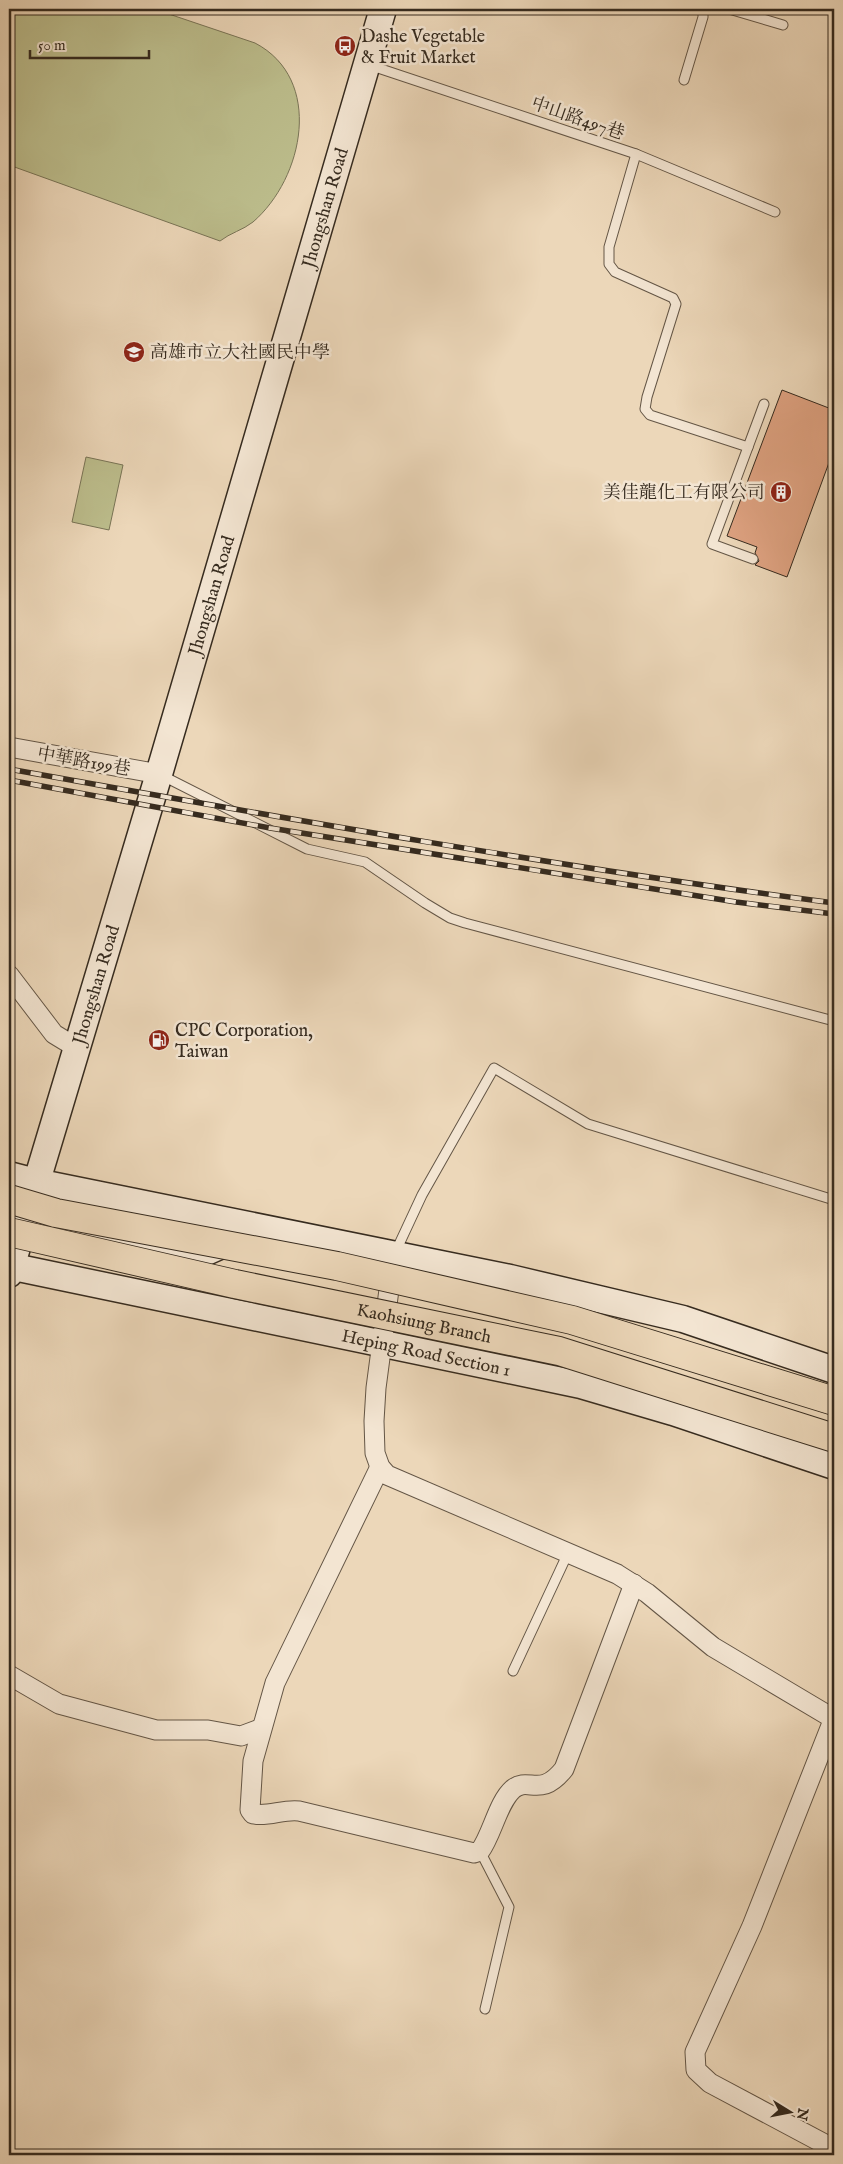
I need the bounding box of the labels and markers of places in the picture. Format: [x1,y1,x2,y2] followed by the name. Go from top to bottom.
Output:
[361,26,485,70] place label: Dashe Vegetable & Fruit Market
[333,34,357,58] bus stop icon: Dashe Vegetable & Fruit Market
[122,340,146,364] school or university icon: 高雄市立大社國民中學
[150,342,330,365] place label: 高雄市立大社國民中學
[769,480,793,504] building icon: 美佳龍化工有限公司
[603,482,765,505] place label: 美佳龍化工有限公司
[175,1020,313,1064] place label: CPC Corporation, Taiwan
[147,1028,171,1052] fuel station icon: CPC Corporation, Taiwan

